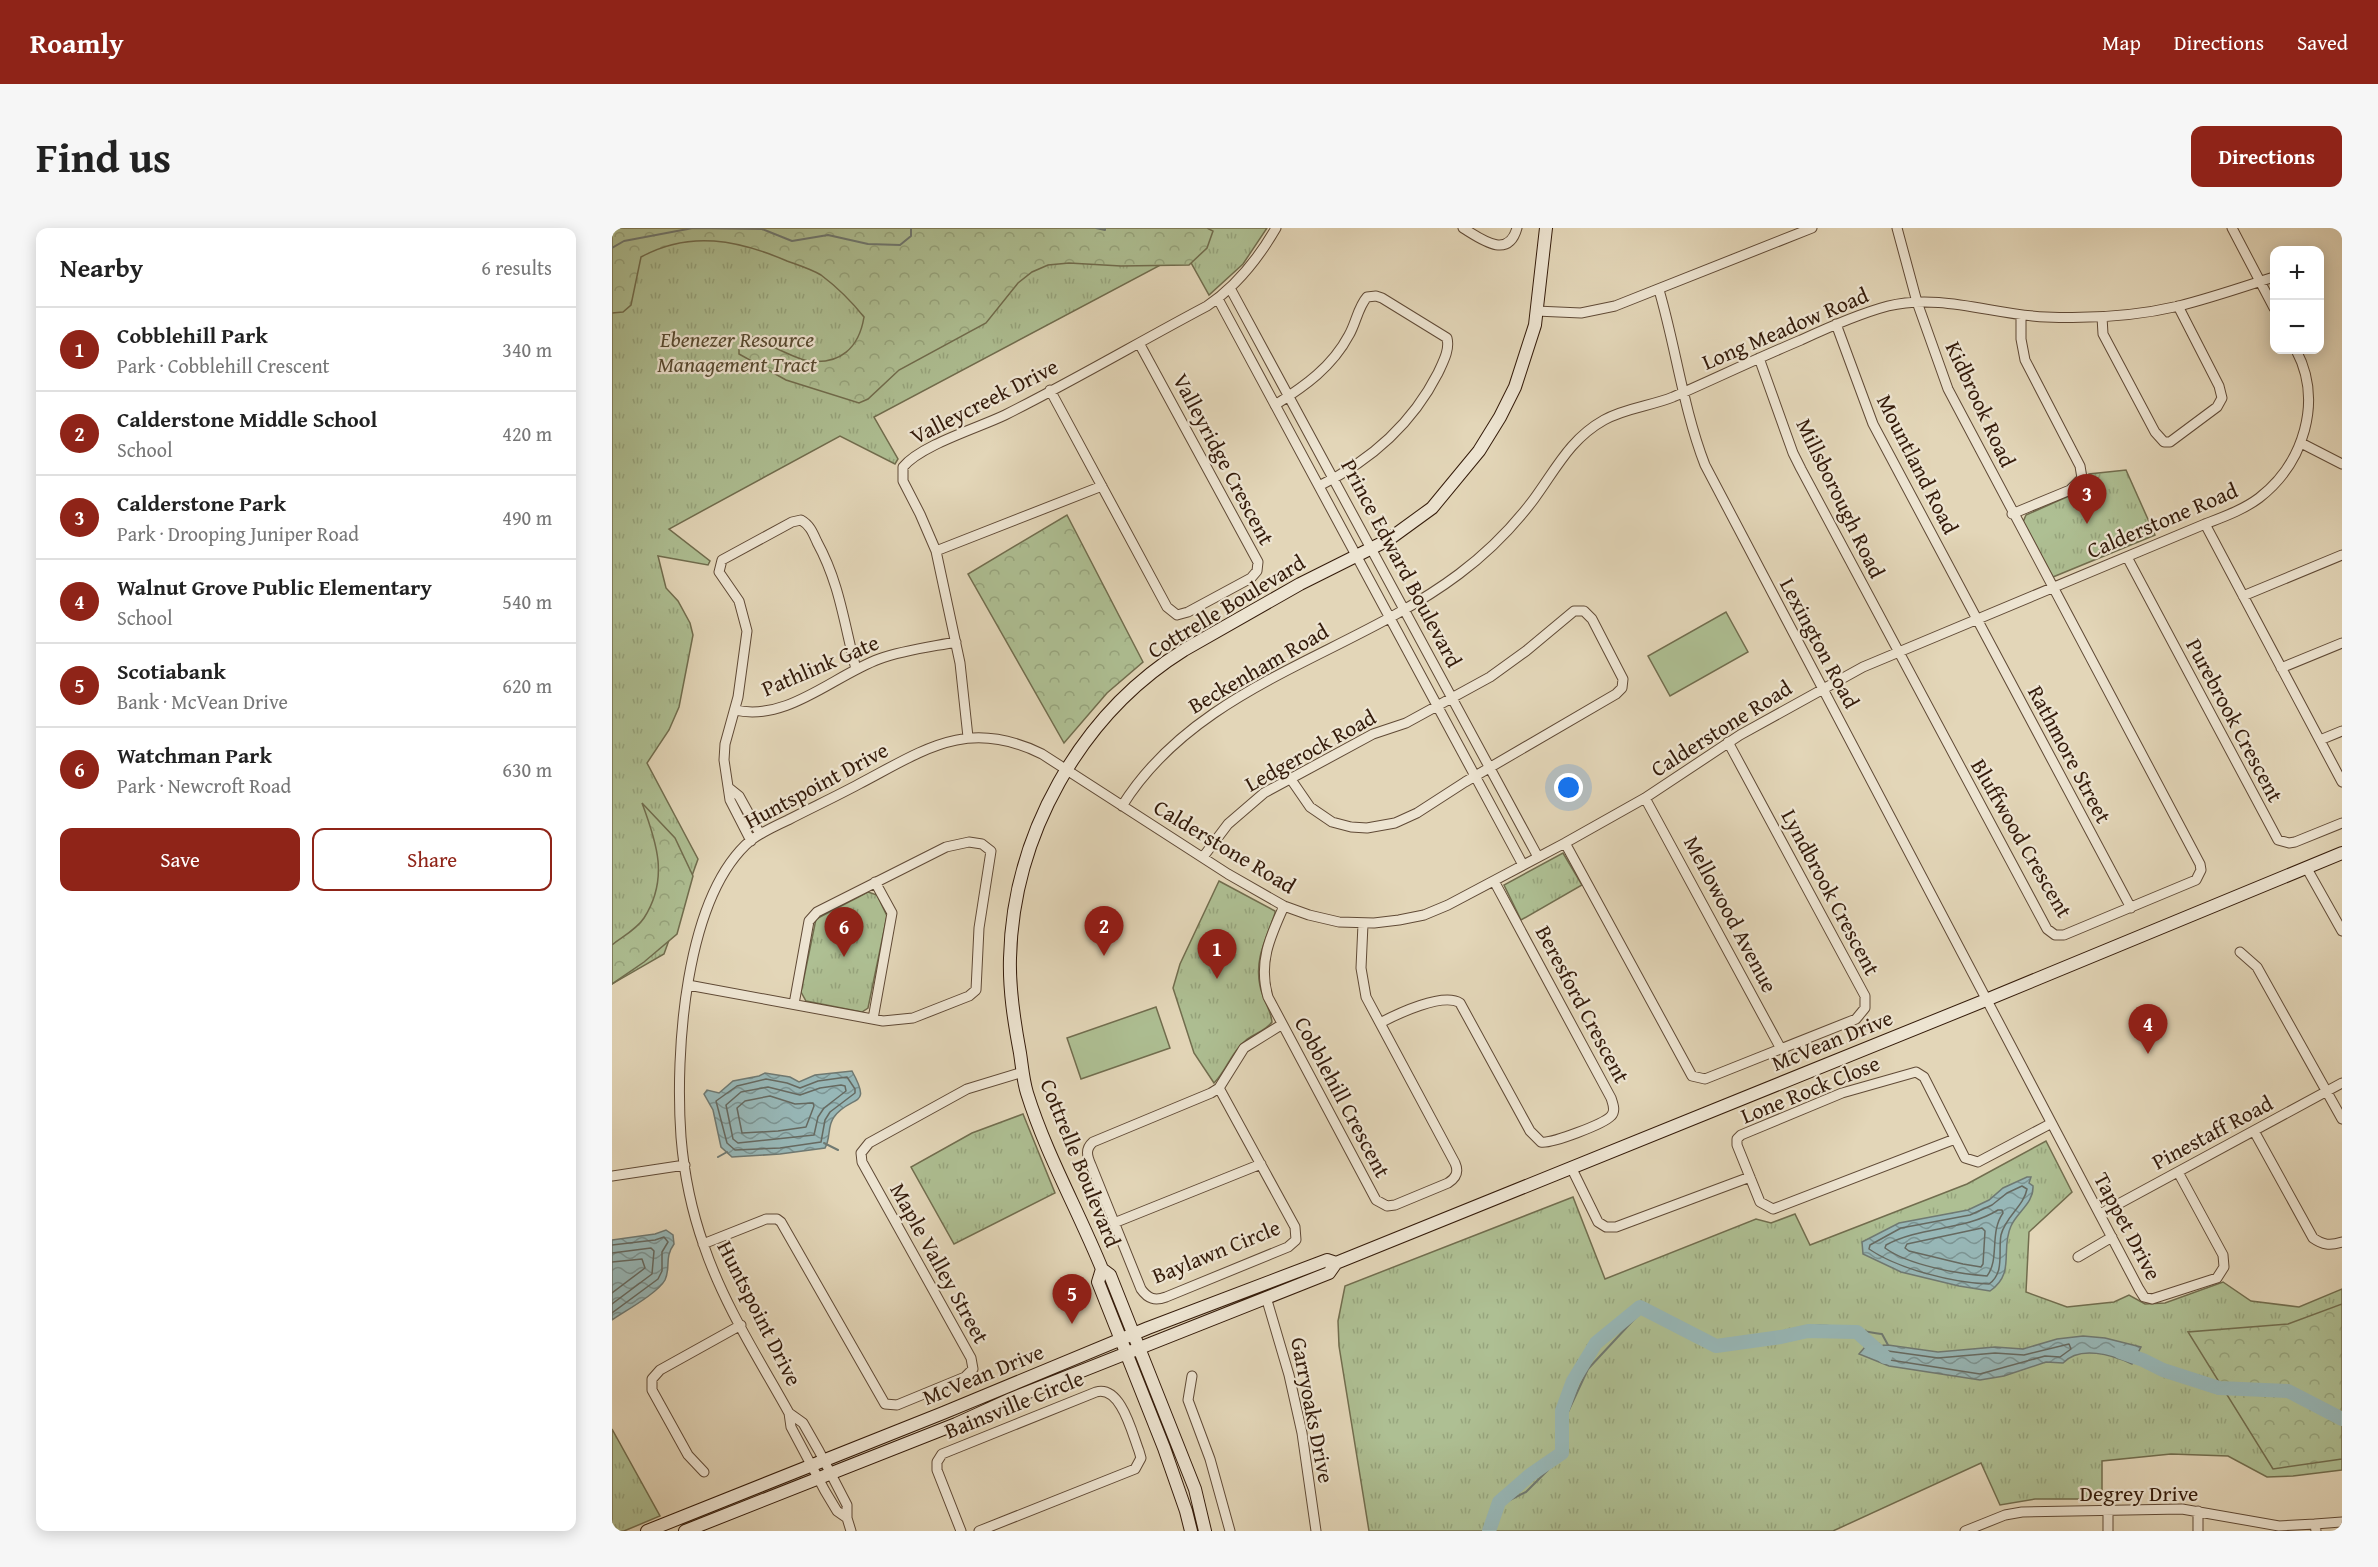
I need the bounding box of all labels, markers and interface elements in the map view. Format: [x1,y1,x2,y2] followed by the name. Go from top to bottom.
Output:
[30,22,124,63] text: Roamly
[2102,27,2141,58] text: Map
[2174,27,2264,58] text: Directions
[2297,27,2348,58] text: Saved
[36,126,171,187] text: Find us
[2191,126,2342,187] button: Directions
[2270,246,2324,354] map controls
[2270,246,2324,300] button: +
[60,248,143,287] text: Nearby
[481,253,552,282] text: 6 results
[1697,278,1873,378] street label: Long Meadow Road
[2270,300,2324,354] button: −
[117,319,268,351] text: Cobblehill Park
[657,323,818,380] park label: Ebenezer Resource Management Tract
[74,335,85,364] text: 1
[502,335,552,364] text: 340 m
[1938,336,2024,472] street label: Kidbrook Road
[905,350,1063,452] street label: Valleycreek Drive
[117,351,330,380] text: Park · Cobblehill Crescent
[1165,368,1283,551] street label: Valleyridge Crescent
[1869,389,1967,540] street label: Mountland Road
[117,403,377,435] text: Calderstone Middle School
[1788,413,1894,583] street label: Millsborough Road
[74,419,85,448] text: 2
[502,419,552,448] text: 420 m
[117,435,173,464] text: School
[1333,453,1471,673] street label: Prince Edward Boulevard
[2068,474,2106,524] pin: 3
[2082,474,2243,566] street label: Calderstone Road
[117,487,286,519] text: Calderstone Park
[74,503,85,532] text: 3
[502,503,552,532] text: 490 m
[117,519,359,548] text: Park · Drooping Juniper Road
[1141,546,1311,666] street label: Cottrelle Boulevard
[117,571,432,603] text: Walnut Grove Public Elementary
[1772,572,1868,714] street label: Lexington Road
[74,587,85,616] text: 4
[502,587,552,616] text: 540 m
[117,603,173,632] text: School
[1182,615,1334,721] street label: Beckenham Road
[756,626,884,704] street label: Pathlink Gate
[2178,632,2292,808] street label: Purebrook Crescent
[117,655,226,687] text: Scotiabank
[74,671,85,700] text: 5
[502,671,552,700] text: 620 m
[1644,672,1798,784] street label: Calderstone Road
[2020,679,2120,829] street label: Rathmore Street
[117,687,288,716] text: Bank · McVean Drive
[1239,701,1382,799] street label: Ledgerock Road
[738,734,894,836] street label: Huntspoint Drive
[117,739,272,771] text: Watchman Park
[1963,753,2081,924] street label: Bluffwood Crescent
[74,755,85,784] text: 6
[502,755,552,784] text: 630 m
[117,771,291,800] text: Park · Newcroft Road
[1554,773,1583,802] your location
[1148,791,1302,901] street label: Calderstone Road
[1774,803,1888,981] street label: Lyndbrook Crescent
[60,828,300,891] button: Save
[312,828,552,891] button: Share
[1676,830,1786,998] street label: Mellowood Avenue
[1084,906,1124,956] pin: 2
[824,908,864,957] pin: 6
[1528,920,1638,1089] street label: Beresford Crescent
[1198,930,1236,979] pin: 1
[1767,1001,1897,1079] street label: McVean Drive
[2128,1004,2168,1054] pin: 4
[1287,1011,1399,1183] street label: Cobblehill Crescent
[1736,1047,1884,1131] street label: Lone Rock Close
[1033,1074,1129,1252] street label: Cottrelle Boulevard
[2146,1087,2278,1177] street label: Pinestaff Road
[2086,1166,2170,1286] street label: Tappet Drive
[883,1177,998,1349] street label: Maple Valley Street
[1147,1211,1285,1291] street label: Baylawn Circle
[710,1235,810,1391] street label: Huntspoint Drive
[1052,1274,1092,1324] pin: 5
[1283,1334,1343,1486] street label: Garryoaks Drive
[918,1335,1048,1413] street label: McVean Drive
[940,1362,1088,1446] street label: Bainsville Circle
[2080,1477,2198,1509] street label: Degrey Drive

